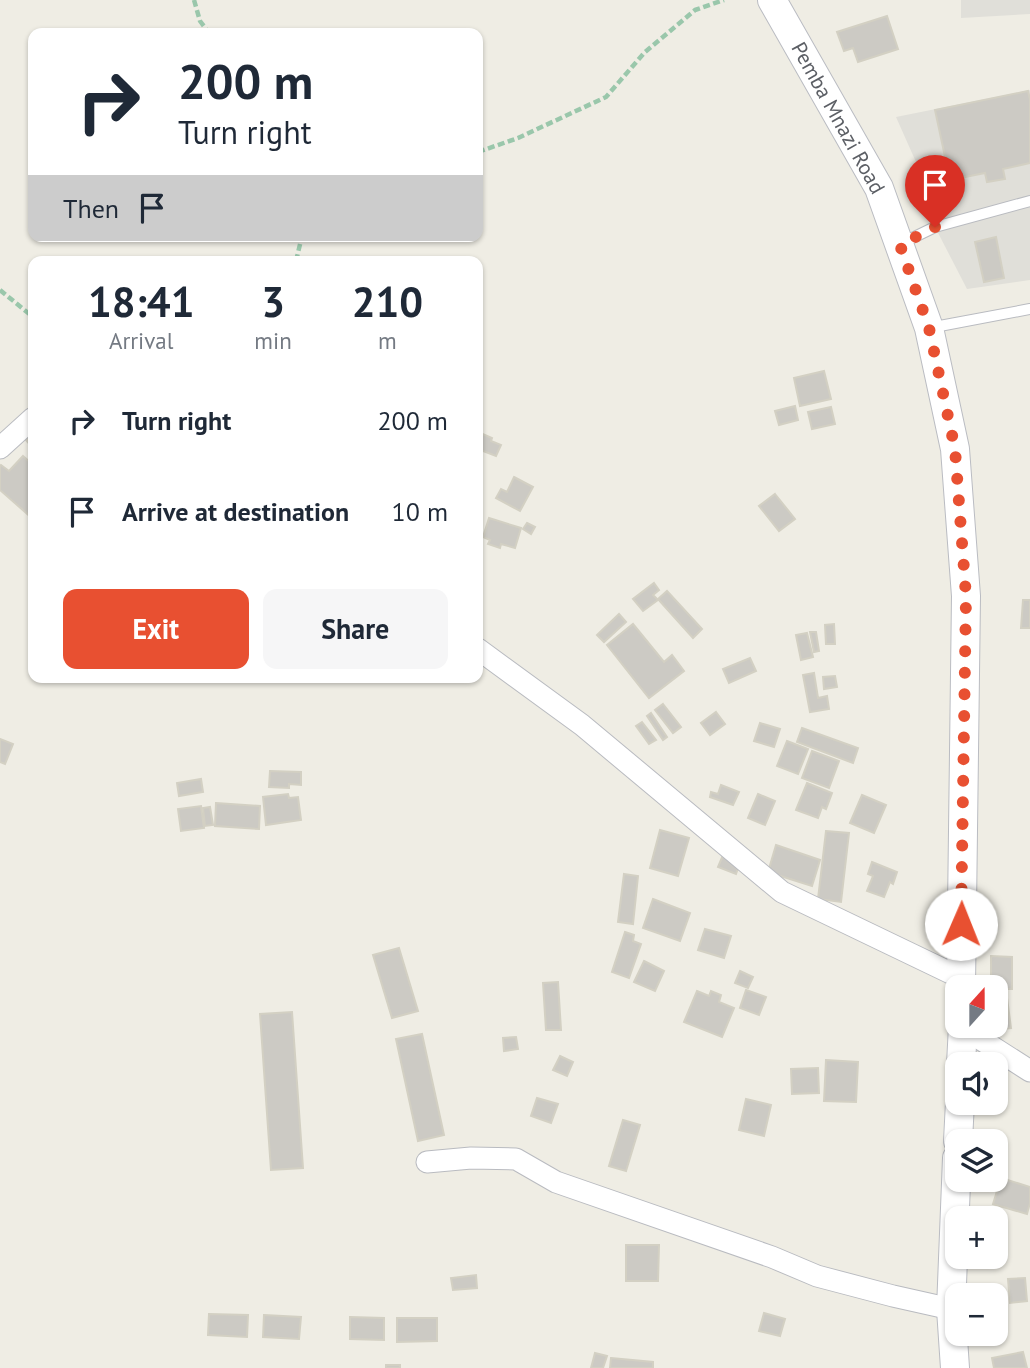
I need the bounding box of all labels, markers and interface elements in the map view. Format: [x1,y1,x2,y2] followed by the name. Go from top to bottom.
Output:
[786,37,891,199] street label: Pemba Mnazi Road
[178,49,313,113] text: 200 m
[63,56,154,147] icon: right
[178,111,312,153] text: Turn right
[905,155,965,227] pin
[916,166,954,204] icon: arrive
[133,189,171,227] icon: arrive
[63,192,119,225] text: Then
[88,274,194,329] text: 18:41
[261,274,285,329] text: 3
[352,274,423,329] text: 210
[109,326,173,355] text: Arrival
[254,326,292,355] text: min
[378,326,397,355] text: m
[63,402,101,440] icon: right
[122,404,231,437] text: Turn right
[377,404,448,437] text: 200 m
[63,493,101,531] icon: arrive
[122,495,349,528] text: Arrive at destination
[392,495,448,528] text: 10 m
[63,589,249,669] button: Exit
[263,589,448,669] button: Share
[924,887,998,961] position arrow
[945,975,1008,1038] north arrow
[945,975,1008,1346] map controls
[945,1052,1008,1115] button: sound
[945,1129,1008,1192] button: layers
[945,1206,1008,1269] button: +
[945,1283,1008,1346] button: −

